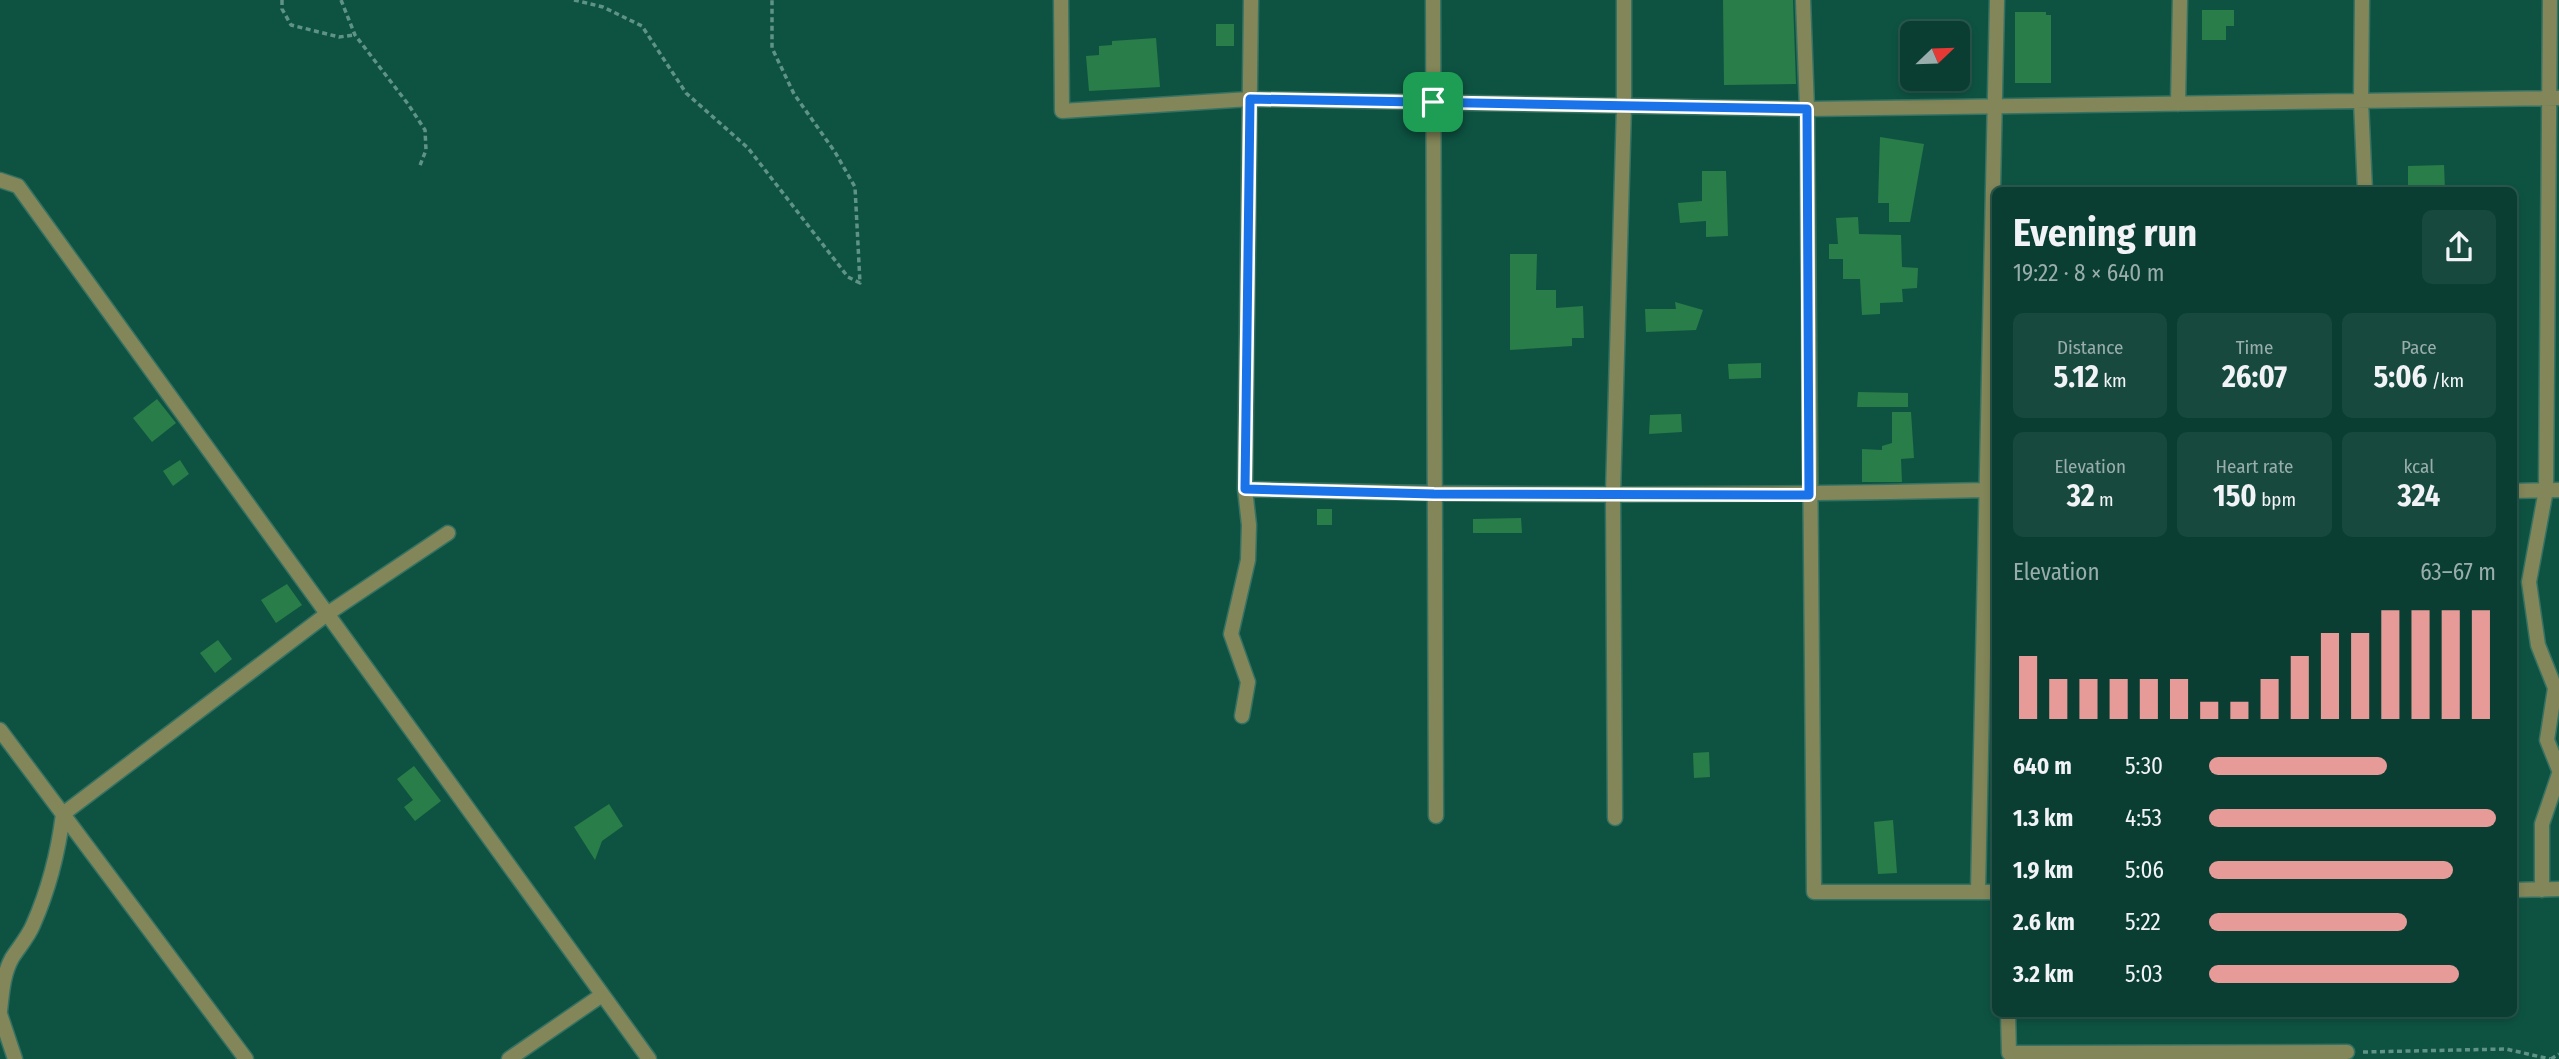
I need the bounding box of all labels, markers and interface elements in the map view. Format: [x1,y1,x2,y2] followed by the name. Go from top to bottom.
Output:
[1900,21,1970,91] north arrow
[1900,21,1970,91] map controls
[1403,72,1463,132] pin
[1414,83,1452,121] icon: arrive
[2013,210,2197,256] text: Evening run
[2422,210,2496,284] button: share
[2013,259,2164,287] text: 19:22 · 8 × 640 m
[2057,336,2123,359] text: Distance
[2236,336,2273,359] text: Time
[2401,336,2437,359] text: Pace
[2054,359,2099,395] text: 5.12
[2222,359,2287,395] text: 26:07
[2374,359,2427,395] text: 5:06
[2099,369,2127,392] text: km
[2427,369,2464,392] text: /km
[2054,455,2126,478] text: Elevation
[2215,455,2294,478] text: Heart rate
[2403,455,2434,478] text: kcal
[2067,478,2095,514] text: 32
[2213,478,2257,514] text: 150
[2397,478,2440,514] text: 324
[2095,488,2114,511] text: m
[2257,488,2296,511] text: bpm
[2013,558,2100,586] text: Elevation
[2420,558,2496,586] text: 63–67 m
[2013,752,2072,780] text: 640 m
[2125,752,2163,780] text: 5:30
[2013,804,2073,832] text: 1.3 km
[2125,804,2162,832] text: 4:53
[2013,856,2073,884] text: 1.9 km
[2125,856,2164,884] text: 5:06
[2013,908,2075,936] text: 2.6 km
[2125,908,2161,936] text: 5:22
[2013,960,2074,988] text: 3.2 km
[2125,960,2163,988] text: 5:03

